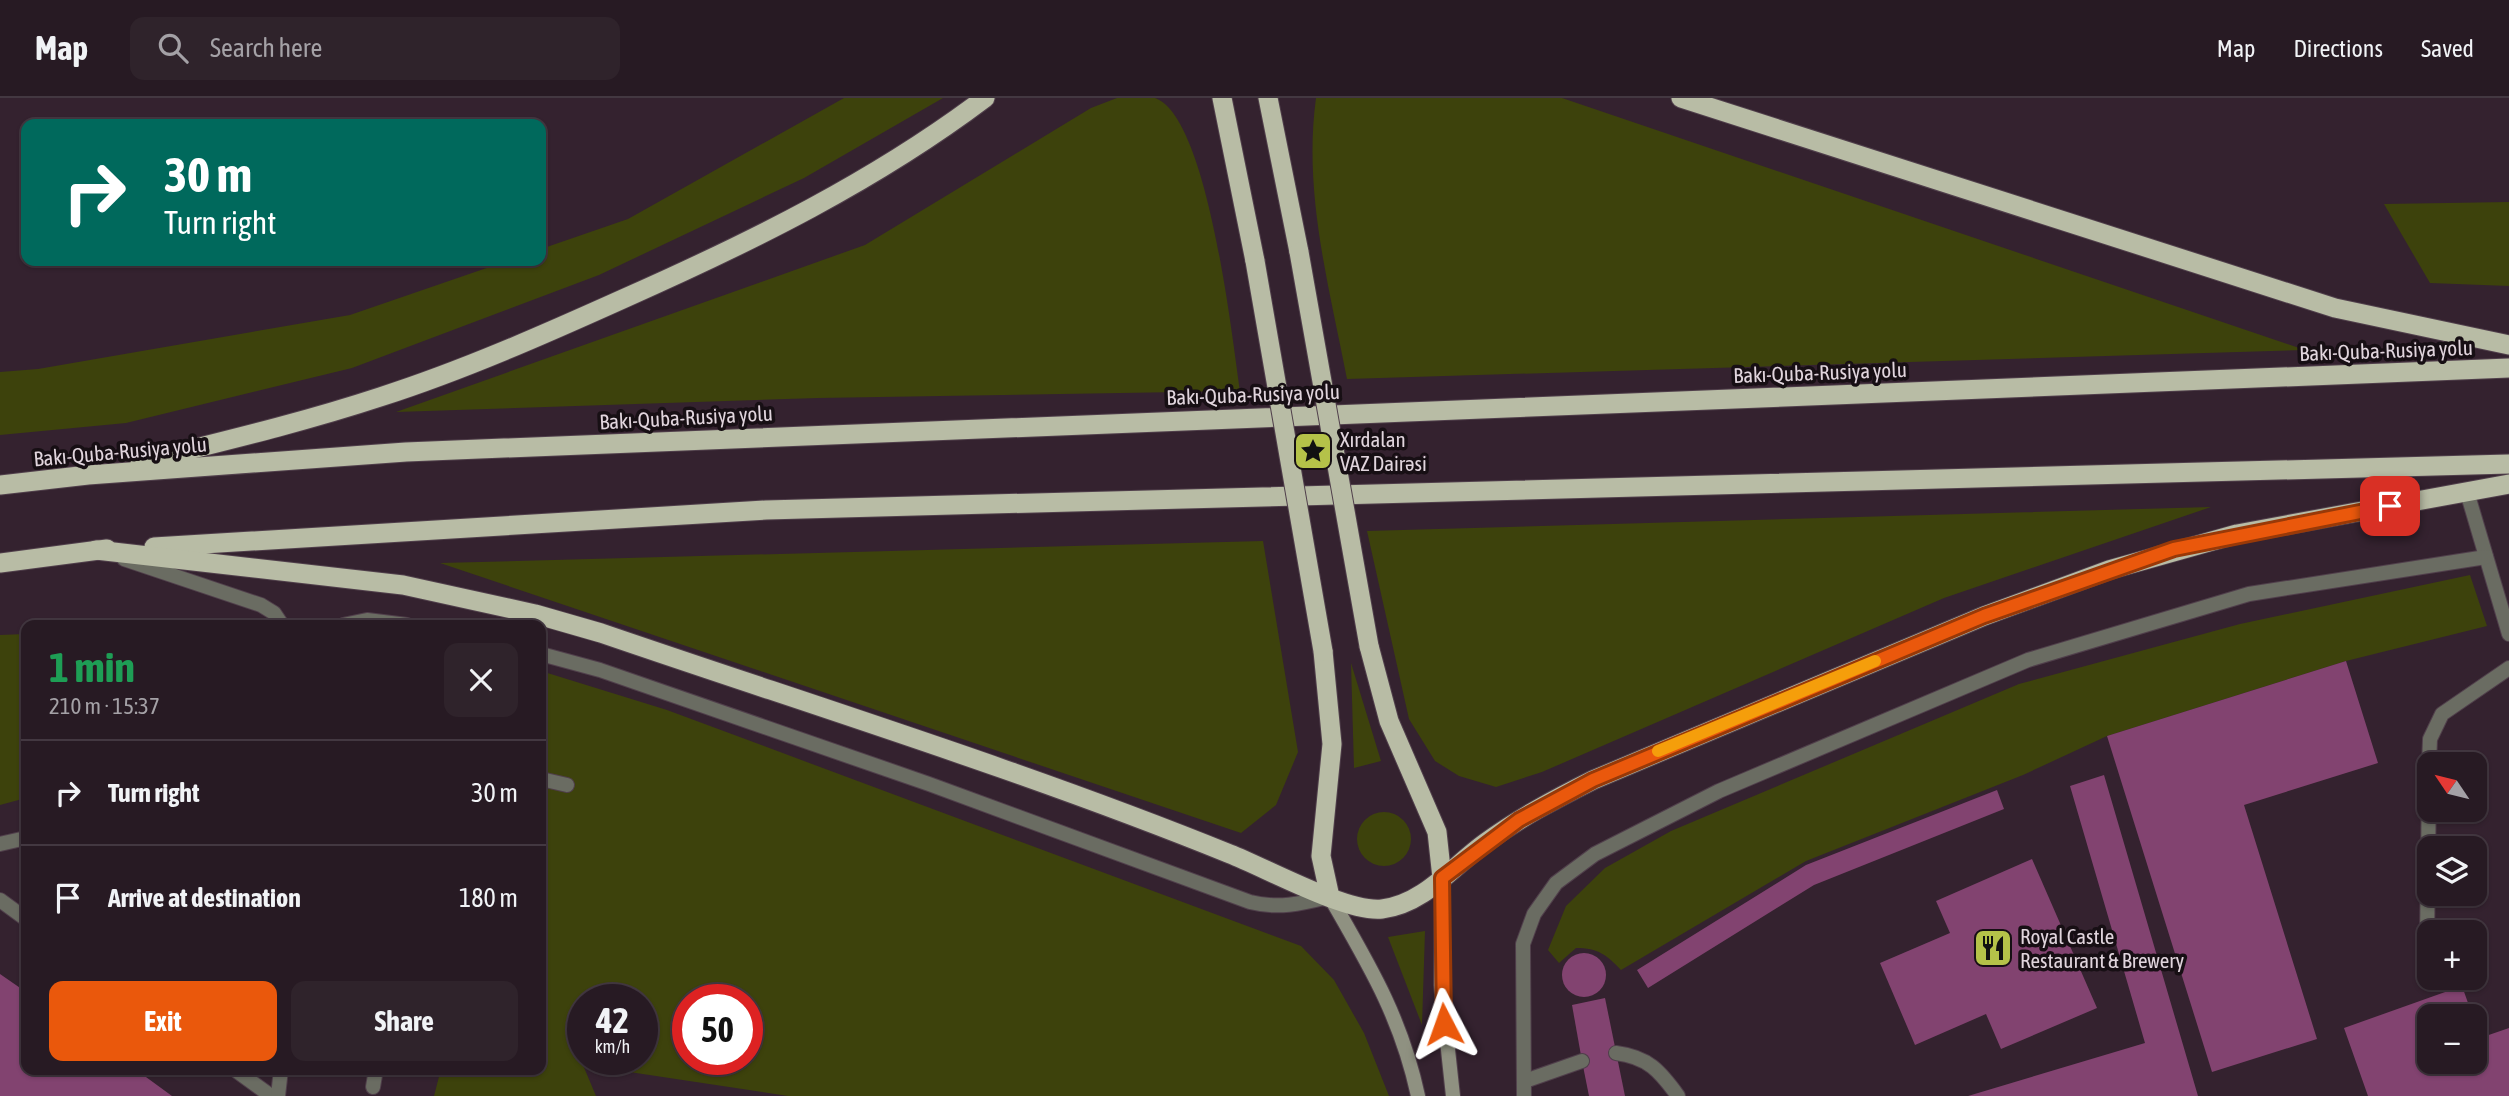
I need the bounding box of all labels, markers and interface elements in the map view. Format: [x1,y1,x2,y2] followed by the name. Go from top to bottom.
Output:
[130,17,620,80] search box
[35,29,88,67] text: Map
[154,29,192,67] icon: search
[210,33,322,63] text: Search here
[2217,35,2255,62] text: Map
[2293,35,2383,62] text: Directions
[2421,35,2474,62] text: Saved
[164,146,252,202] text: 30 m
[49,147,140,238] icon: right
[164,204,277,241] text: Turn right
[2299,335,2473,365] street label: Bakı-Quba-Rusiya yolu
[1733,357,1907,387] street label: Bakı-Quba-Rusiya yolu
[1166,379,1340,409] street label: Bakı-Quba-Rusiya yolu
[599,400,773,434] street label: Bakı-Quba-Rusiya yolu
[1340,427,1427,475] place label: Xırdalan VAZ Dairəsi
[1292,430,1334,472] place icon: Xırdalan VAZ Dairəsi
[32,431,208,471] street label: Bakı-Quba-Rusiya yolu
[2360,476,2420,536] pin
[2371,487,2409,525] icon: arrive
[49,643,135,691] text: 1 min
[444,643,518,717] button: close
[49,693,160,719] text: 210 m · 15:37
[2417,752,2487,822] north arrow
[2417,752,2487,1074] map controls
[49,774,87,812] icon: right
[108,778,199,808] text: Turn right
[471,778,518,808] text: 30 m
[2417,836,2487,906] button: layers
[49,879,87,917] icon: arrive
[108,883,301,913] text: Arrive at destination
[459,883,518,913] text: 180 m
[2417,920,2487,990] button: +
[2020,924,2184,972] place label: Royal Castle Restaurant & Brewery
[1972,927,2014,969] restaurant icon: Royal Castle Restaurant & Brewery
[49,981,277,1061] button: Exit
[291,981,518,1061] button: Share
[672,984,763,1075] speed limit sign: 50
[1407,987,1481,1061] position arrow
[596,1000,629,1040] text: 42
[2417,1004,2487,1074] button: −
[595,1036,630,1057] text: km/h

